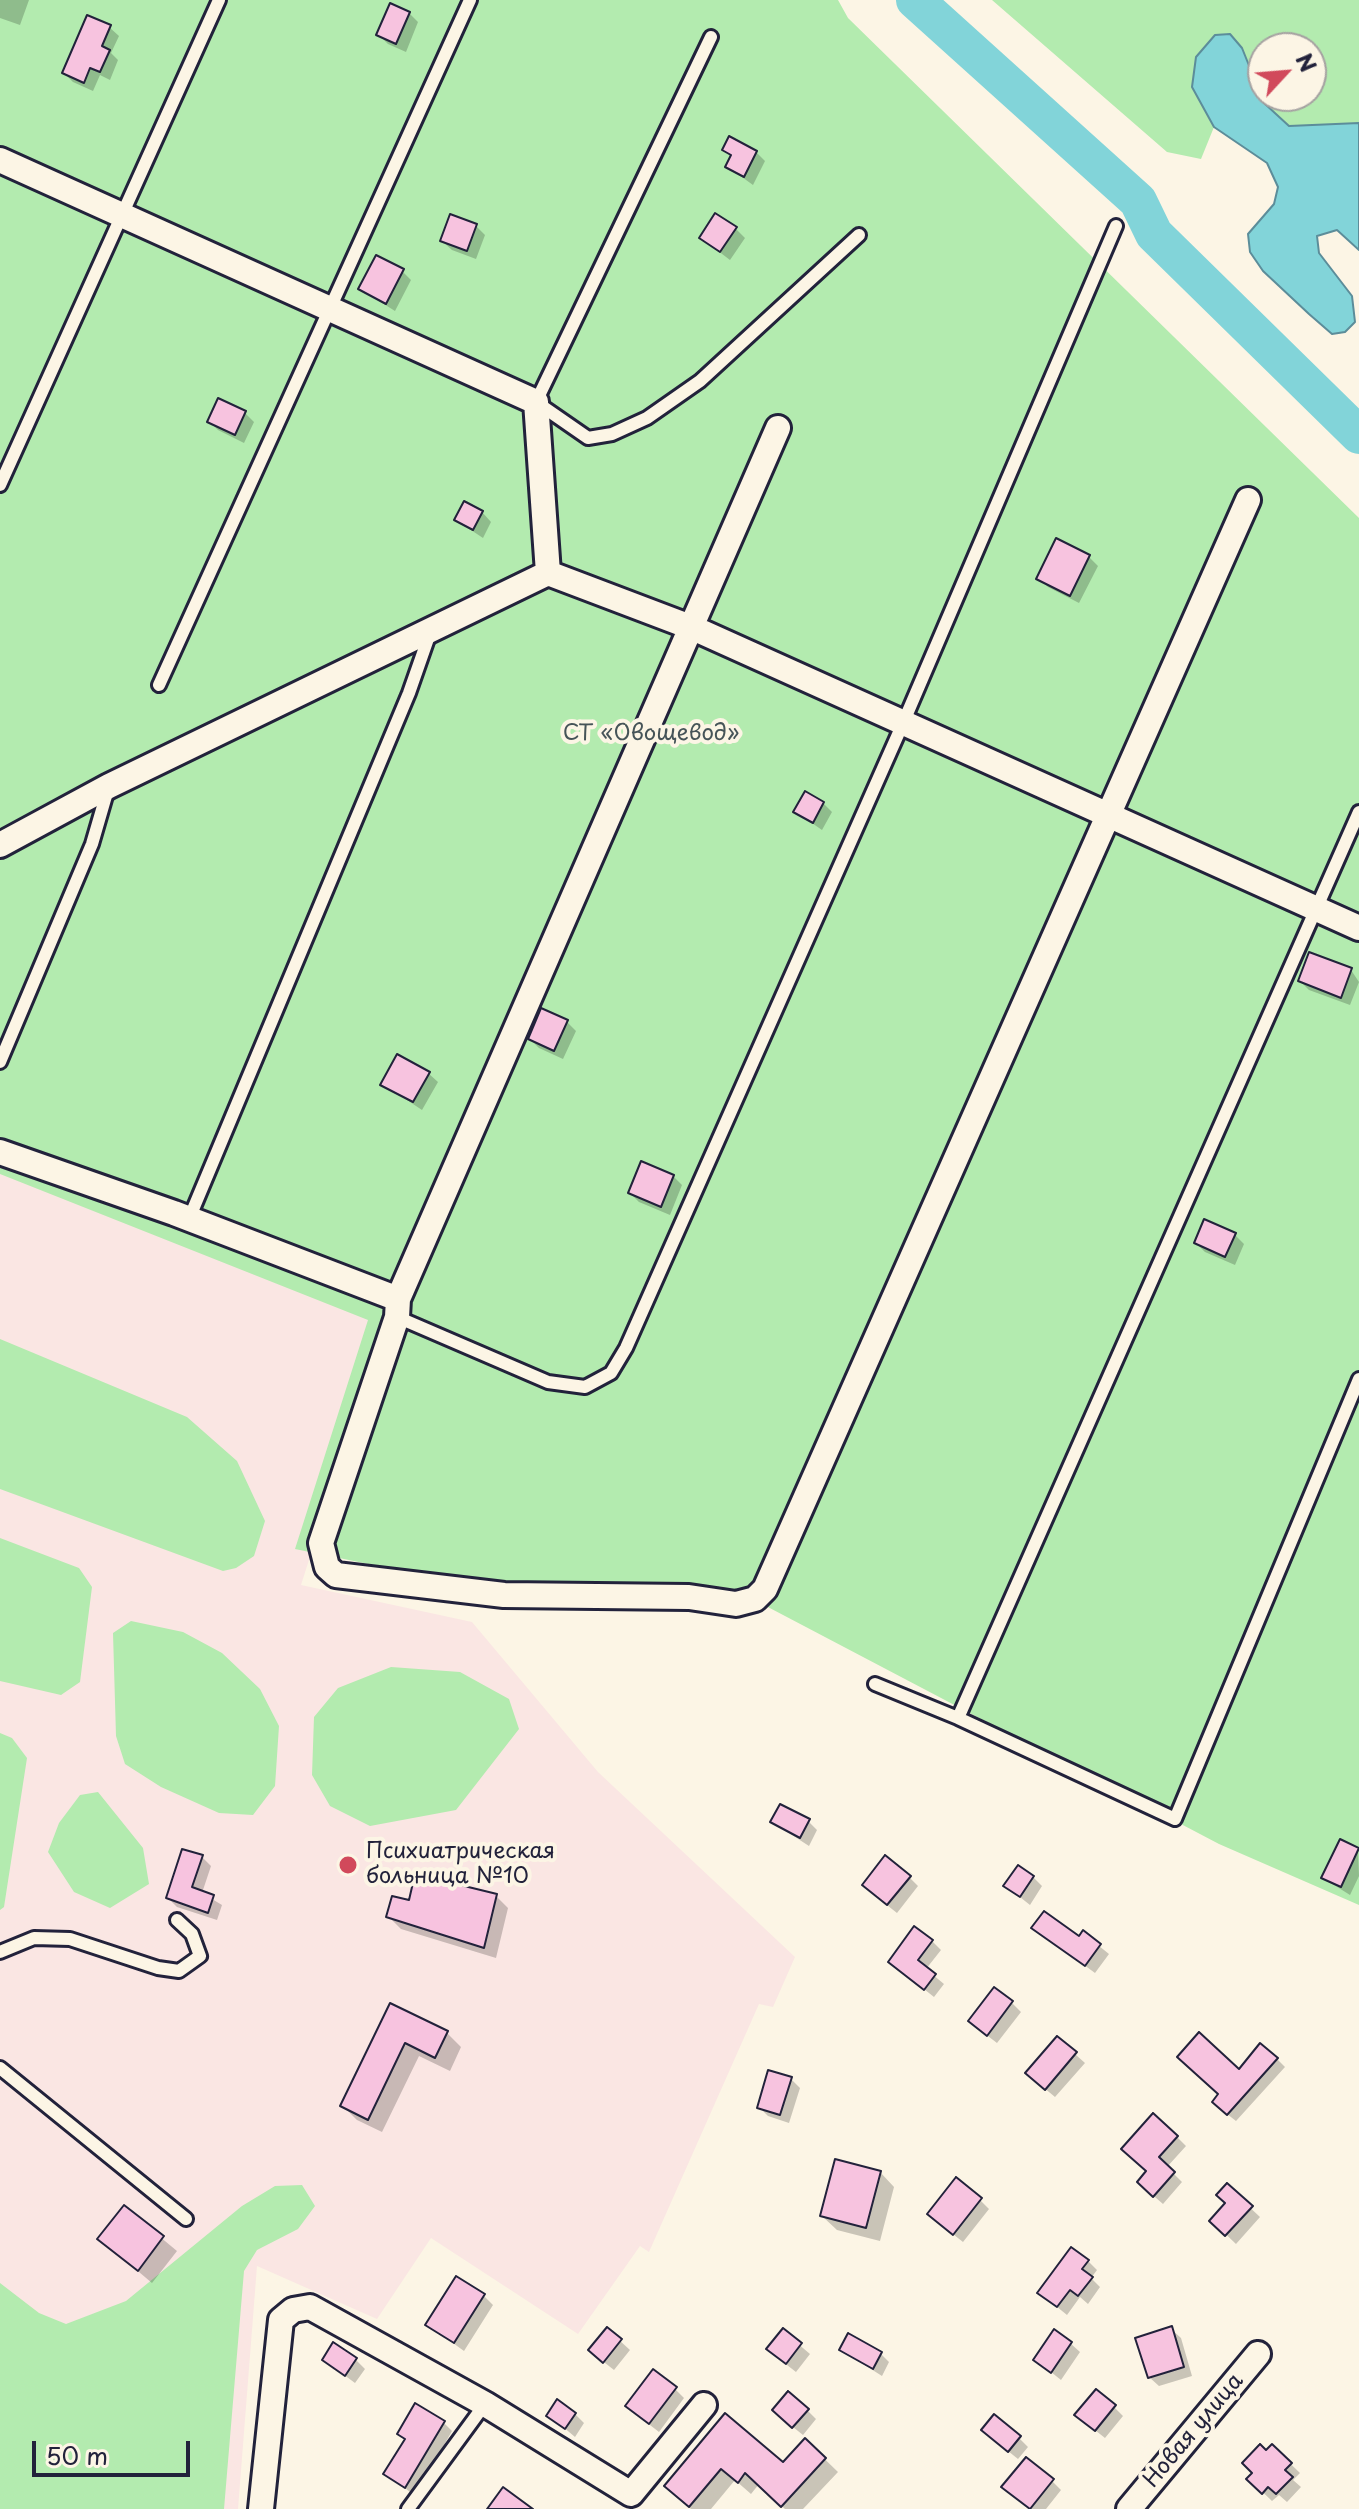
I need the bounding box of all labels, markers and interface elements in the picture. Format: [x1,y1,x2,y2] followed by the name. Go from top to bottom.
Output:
[1247,32,1327,112] north arrow
[1289,47,1326,77] text: N
[563,721,739,747] park label: СТ «Овощевод»
[366,1839,555,1890] place label: Психиатрическая больница №10
[337,1854,359,1876] marker: Психиатрическая больница №10
[1139,2369,1249,2493] street label: Новая улица
[36,2425,194,2475] scale bar
[46,2437,108,2473] text: 50 m

